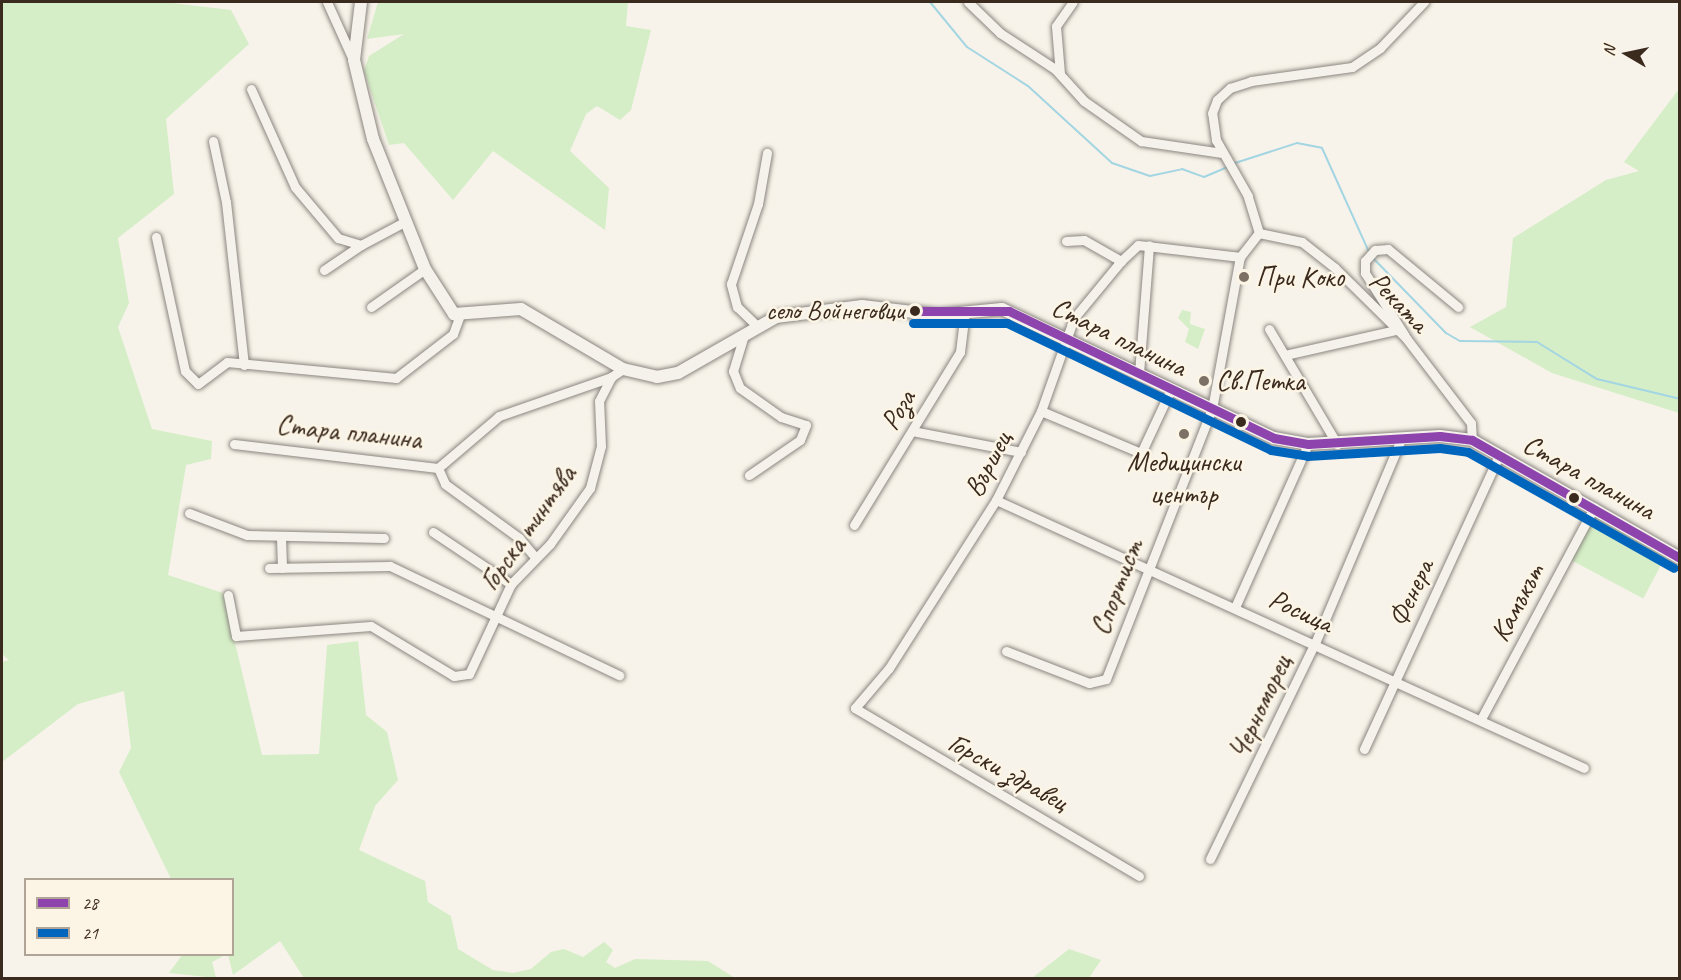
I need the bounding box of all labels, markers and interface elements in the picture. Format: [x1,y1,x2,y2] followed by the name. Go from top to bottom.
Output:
[1597,24,1657,84] north arrow
[1599,45,1620,58] text: N
[1256,260,1342,294] place label: При Коко
[1362,265,1436,339] street label: Реката
[1237,270,1251,284] marker: При Коко
[1045,289,1193,385] street label: Стара планина
[766,295,904,327] place label: село Войнеговци
[909,305,921,317] marker: село Войнеговци
[1216,364,1305,398] place label: Св.Петка
[1197,374,1211,388] marker: Св.Петка
[873,384,923,436] street label: Роза
[274,408,424,456] street label: Стара планина
[1235,416,1247,428] unlabelled marker
[1175,425,1193,443] marker: Медицински център
[957,426,1019,502] street label: Вършец
[1516,426,1662,528] street label: Стара планина
[1127,445,1241,511] place label: Медицински център
[473,459,583,597] street label: Горска тинтява
[1568,492,1580,504] unlabelled marker
[1083,534,1151,640] street label: Спортист
[1381,554,1441,632] street label: Фенера
[1483,559,1551,647] street label: Камъкът
[1264,582,1338,640] street label: Росица
[1221,650,1299,764] street label: Черноморец
[942,725,1074,819] street label: Горски здравец
[24,878,234,956] legend
[82,892,98,914] text: 28
[82,922,98,944] text: 21

